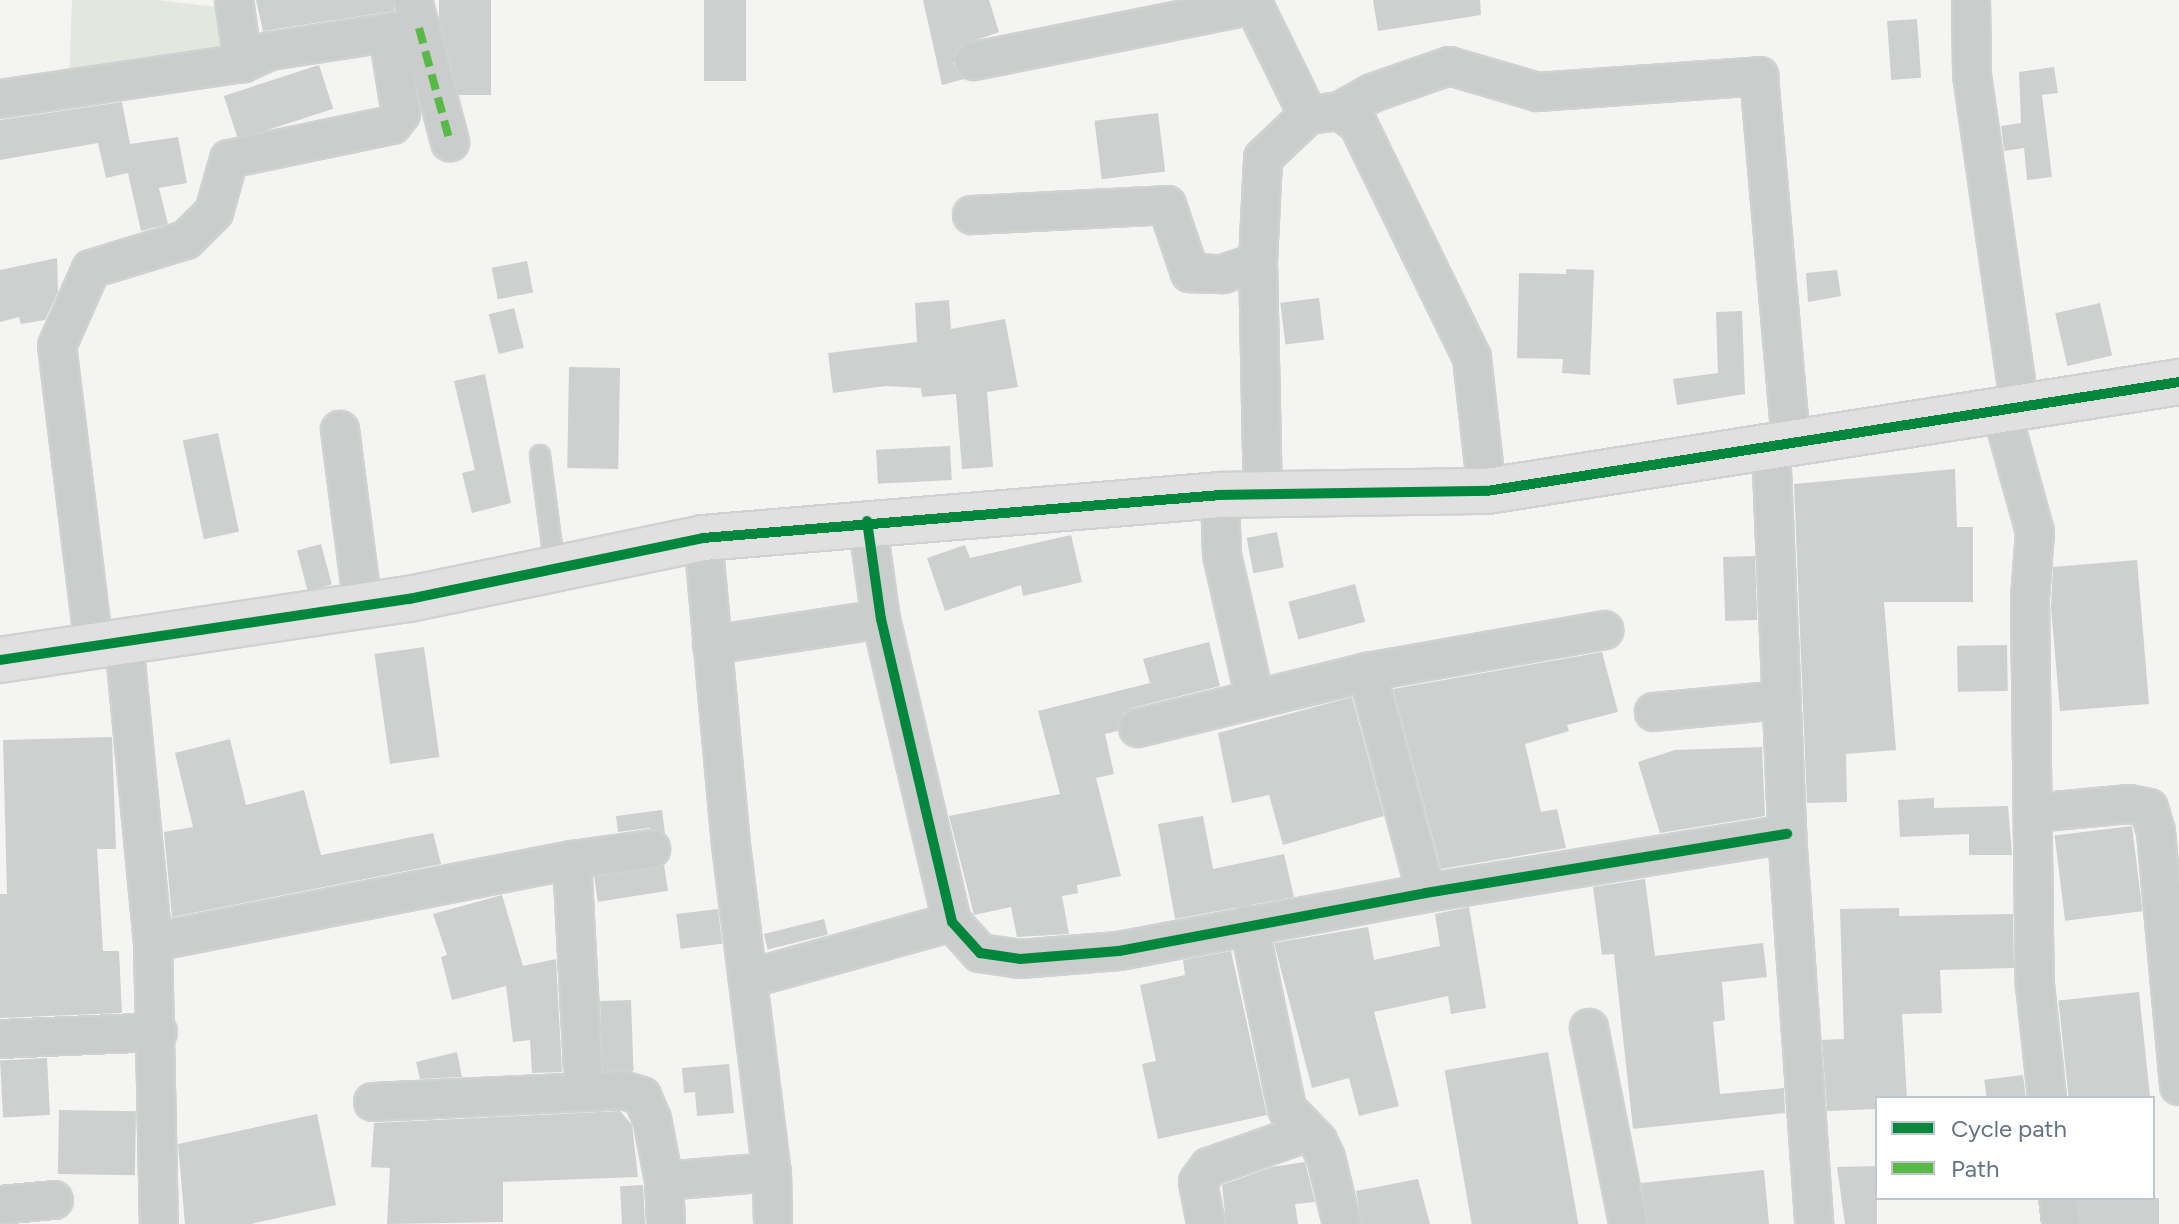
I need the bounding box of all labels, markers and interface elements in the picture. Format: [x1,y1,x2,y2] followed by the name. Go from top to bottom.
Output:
[1875,1096,2155,1200] legend
[1951,1114,2067,1143] text: Cycle path
[1951,1154,1999,1183] text: Path

